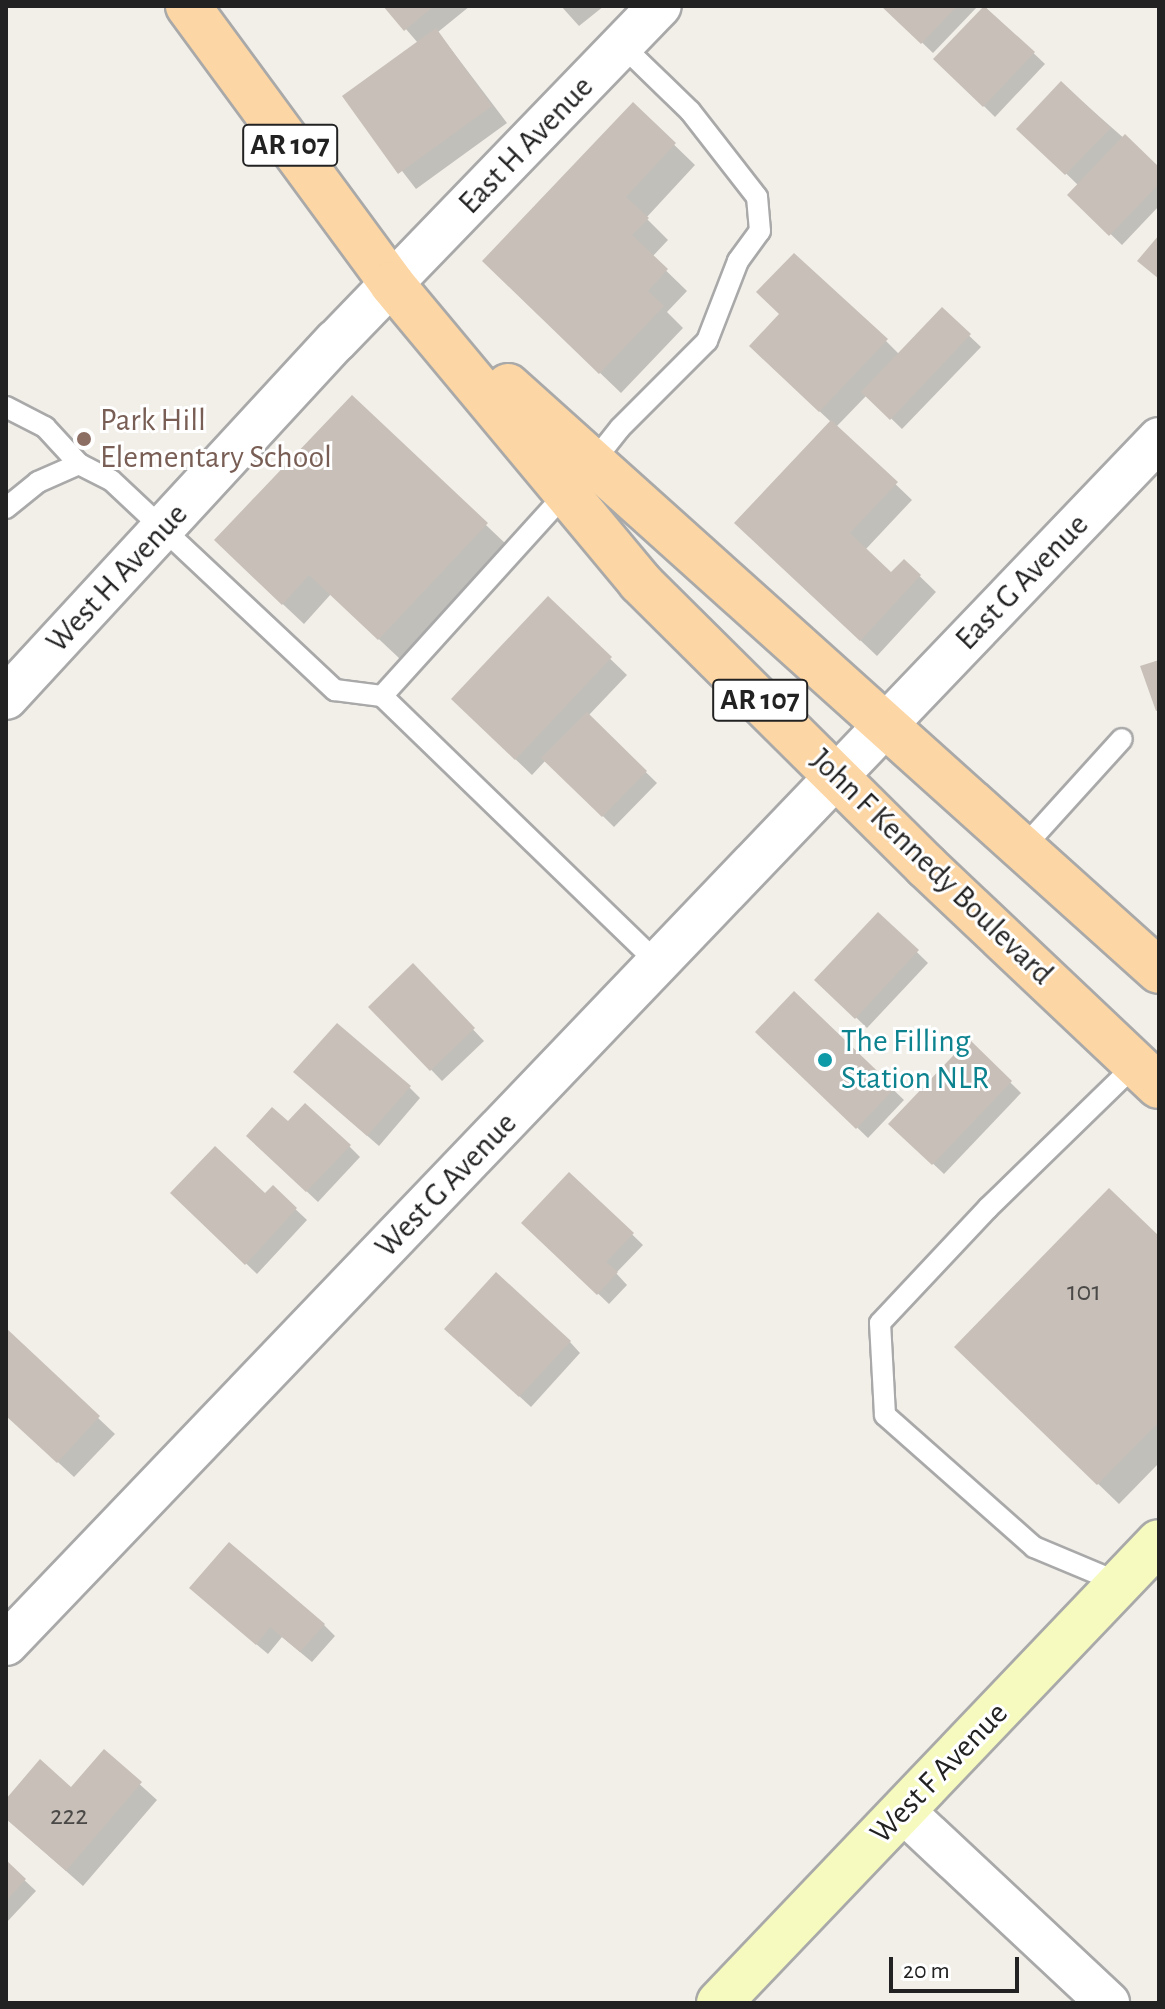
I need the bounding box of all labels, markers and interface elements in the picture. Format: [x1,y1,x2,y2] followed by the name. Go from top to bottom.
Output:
[451,68,601,222] street label: East H Avenue
[242,119,338,171] road number: AR 107
[100,402,332,477] place label: Park Hill Elementary School
[75,430,93,448] marker: Park Hill Elementary School
[38,496,196,660] street label: West H Avenue
[948,506,1096,658] street label: East G Avenue
[712,674,808,726] road number: AR 107
[803,741,1061,993] street label: John F Kennedy Boulevard
[841,1023,989,1098] place label: The Filling Station NLR
[816,1051,834,1069] marker: The Filling Station NLR
[367,1104,525,1266] street label: West G Avenue
[1067,1275,1101,1309] house number: 101
[862,1694,1016,1852] street label: West F Avenue
[50,1799,88,1833] house number: 222
[893,1941,1023,1991] scale bar
[903,1959,950,1983] text: 20 m

